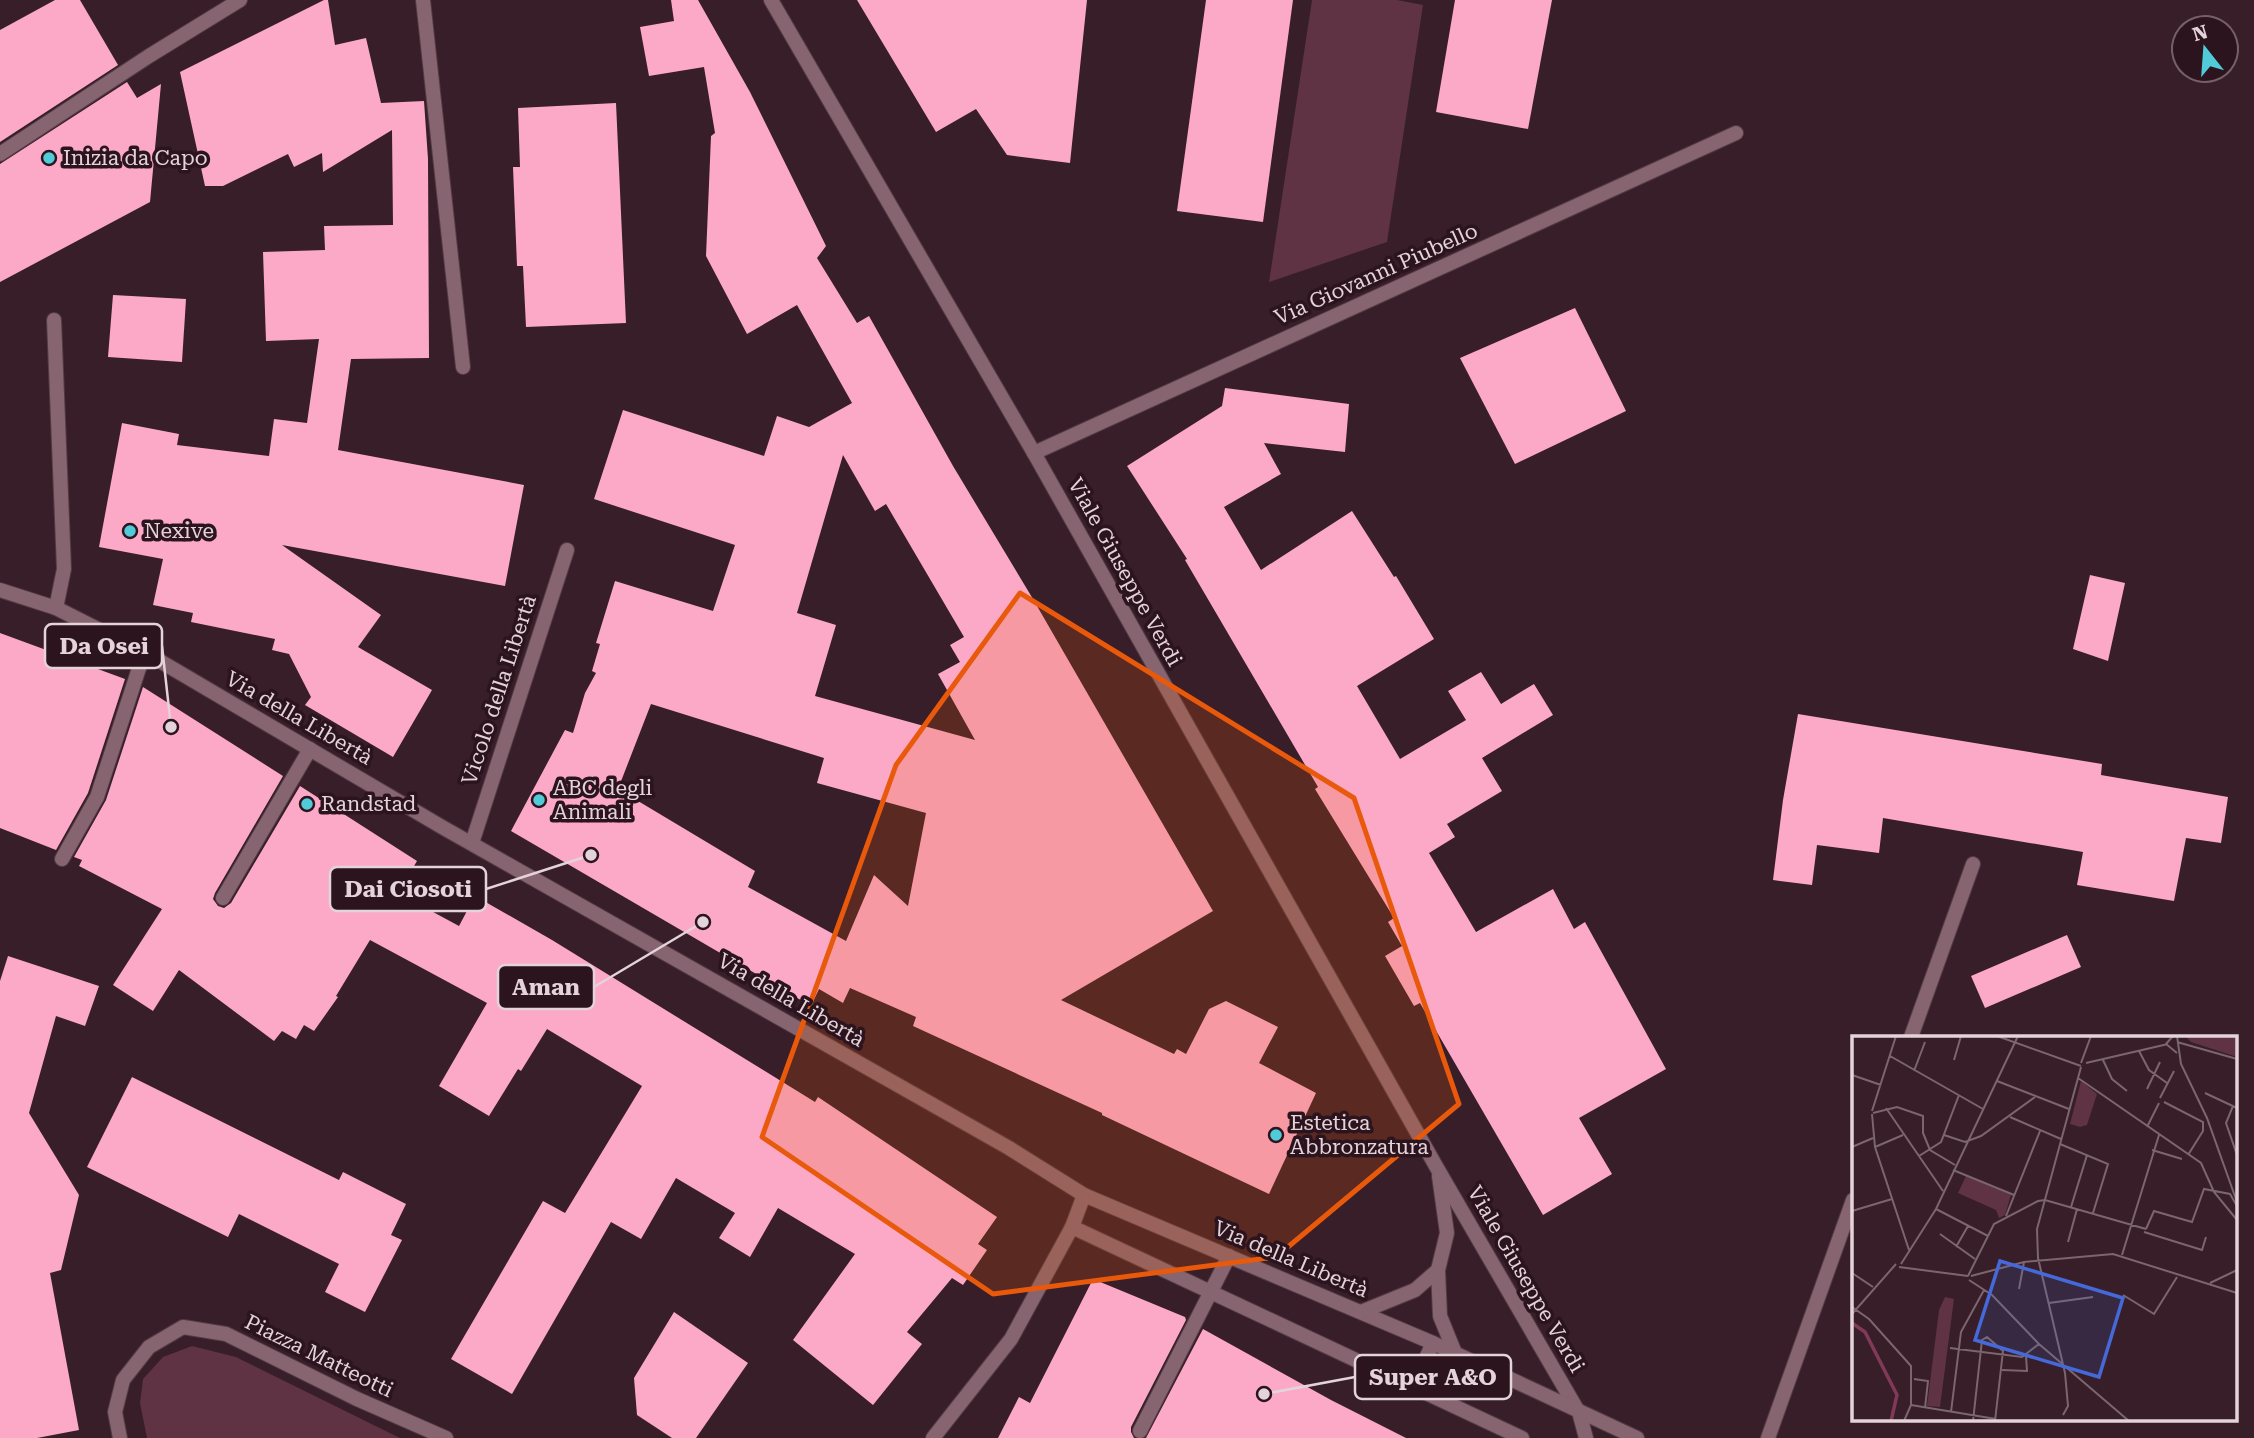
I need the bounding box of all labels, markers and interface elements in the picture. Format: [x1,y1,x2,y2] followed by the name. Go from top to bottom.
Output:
[2170,14,2240,84] north arrow
[2190,20,2211,46] text: N
[63,146,208,170] place label: Inizia da Capo
[41,150,57,166] marker: Inizia da Capo
[1271,218,1481,330] street label: Via Giovanni Piubello
[1063,474,1187,671] street label: Viale Giuseppe Verdi
[144,519,214,543] place label: Nexive
[122,523,138,539] marker: Nexive
[457,592,541,788] street label: Vicolo della Libertà
[45,624,162,668] callout: Da Osei
[59,633,149,660] text: Da Osei
[221,666,377,770] street label: Via della Libertà
[553,776,652,824] place label: ABC degli Animali
[321,792,417,816] place label: Randstad
[531,792,547,808] marker: ABC degli Animali
[299,796,315,812] marker: Randstad
[330,867,486,911] callout: Dai Ciosoti
[344,876,472,903] text: Dai Ciosoti
[713,948,869,1052] street label: Via della Libertà
[498,965,594,1009] callout: Aman
[512,974,580,1001] text: Aman
[1852,1036,2236,1420] inset map
[1290,1111,1429,1159] place label: Estetica Abbronzatura
[1268,1127,1284,1143] marker: Estetica Abbronzatura
[1463,1181,1589,1377] street label: Viale Giuseppe Verdi
[1210,1216,1372,1303] street label: Via della Libertà
[241,1310,397,1402] street label: Piazza Matteotti
[1355,1355,1511,1399] callout: Super A&O
[1369,1364,1497,1391] text: Super A&O

